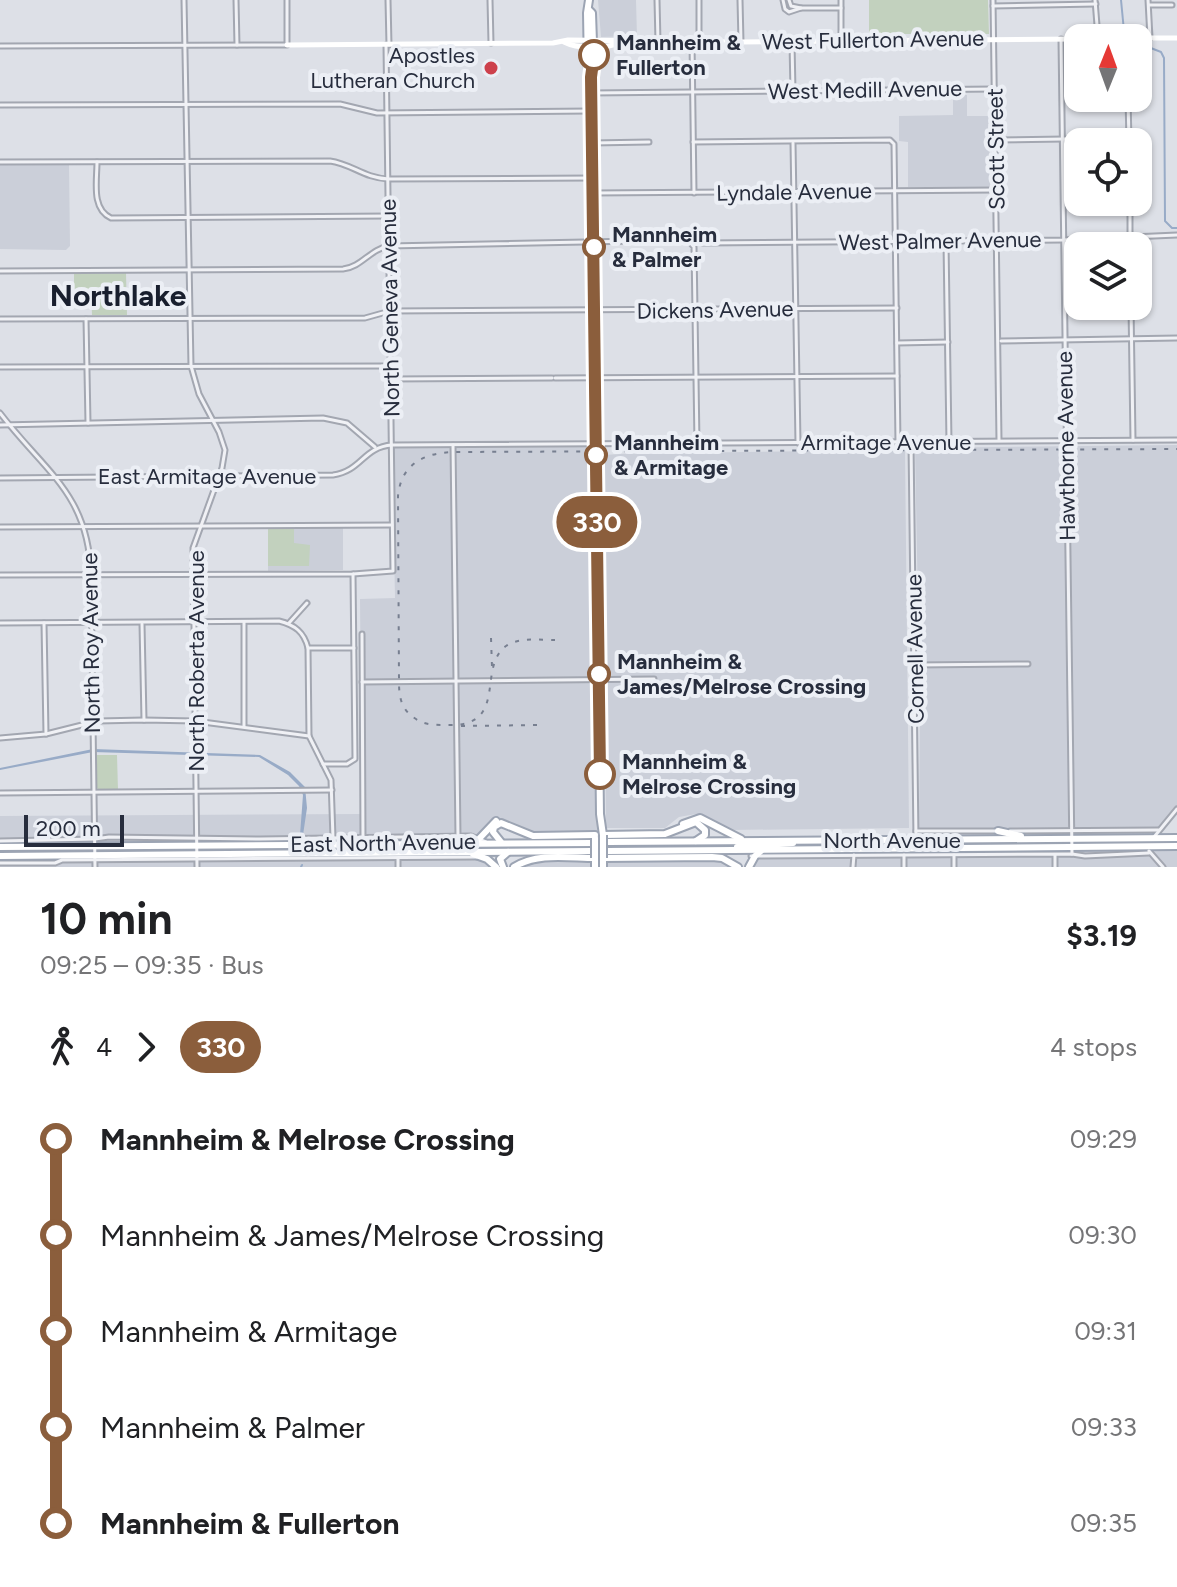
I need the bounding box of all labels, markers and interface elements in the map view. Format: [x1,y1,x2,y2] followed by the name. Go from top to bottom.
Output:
[1064,24,1152,112] north arrow
[1064,24,1152,320] map controls
[762,25,984,55] street label: West Fullerton Avenue
[616,29,741,81] place label: Mannheim & Fullerton
[579,40,609,70] marker: Mannheim & Fullerton
[310,42,475,94] place label: Apostles Lutheran Church
[482,59,500,77] marker: Apostles Lutheran Church
[768,75,962,105] street label: West Medill Avenue
[981,88,1011,210] street label: Scott Street
[1064,128,1152,216] button: locate
[716,177,872,207] street label: Lyndale Avenue
[375,199,405,417] street label: North Geneva Avenue
[612,221,717,273] place label: Mannheim & Palmer
[838,226,1042,256] street label: West Palmer Avenue
[1064,232,1152,320] button: layers
[583,236,605,258] marker: Mannheim & Palmer
[50,277,187,314] district label: Northlake
[636,295,794,325] street label: Dickens Avenue
[1051,351,1081,541] street label: Hawthorne Avenue
[614,429,728,481] place label: Mannheim & Armitage
[801,429,971,456] street label: Armitage Avenue
[585,444,607,466] marker: Mannheim & Armitage
[98,463,316,490] street label: East Armitage Avenue
[551,496,643,548] line badge: 330
[572,505,622,539] text: 330
[183,550,210,772] street label: North Roberta Avenue
[76,552,106,734] street label: North Roy Avenue
[900,574,930,724] street label: Cornell Avenue
[617,648,866,700] place label: Mannheim & James/Melrose Crossing
[588,663,610,685] marker: Mannheim & James/Melrose Crossing
[622,748,796,800] place label: Mannheim & Melrose Crossing
[585,759,615,789] marker: Mannheim & Melrose Crossing
[24,811,124,847] scale bar
[36,815,101,842] text: 200 m
[823,827,961,854] street label: North Avenue
[290,828,476,858] street label: East North Avenue
[40,892,172,945] text: 10 min
[1066,917,1137,954] text: $3.19
[40,949,264,981] text: 09:25 – 09:35 · Bus
[40,1025,84,1069] icon: walk
[124,1025,168,1069] icon: forward
[196,1030,245,1064] text: 330
[96,1031,112,1063] text: 4
[1050,1031,1137,1063] text: 4 stops
[100,1121,515,1158] text: Mannheim & Melrose Crossing
[1070,1123,1137,1155] text: 09:29
[100,1217,604,1254] text: Mannheim & James/Melrose Crossing
[1068,1219,1137,1251] text: 09:30
[100,1313,397,1350] text: Mannheim & Armitage
[1074,1315,1137,1347] text: 09:31
[100,1409,365,1446] text: Mannheim & Palmer
[1071,1411,1137,1443] text: 09:33
[100,1505,400,1542] text: Mannheim & Fullerton
[1070,1507,1137,1539] text: 09:35

